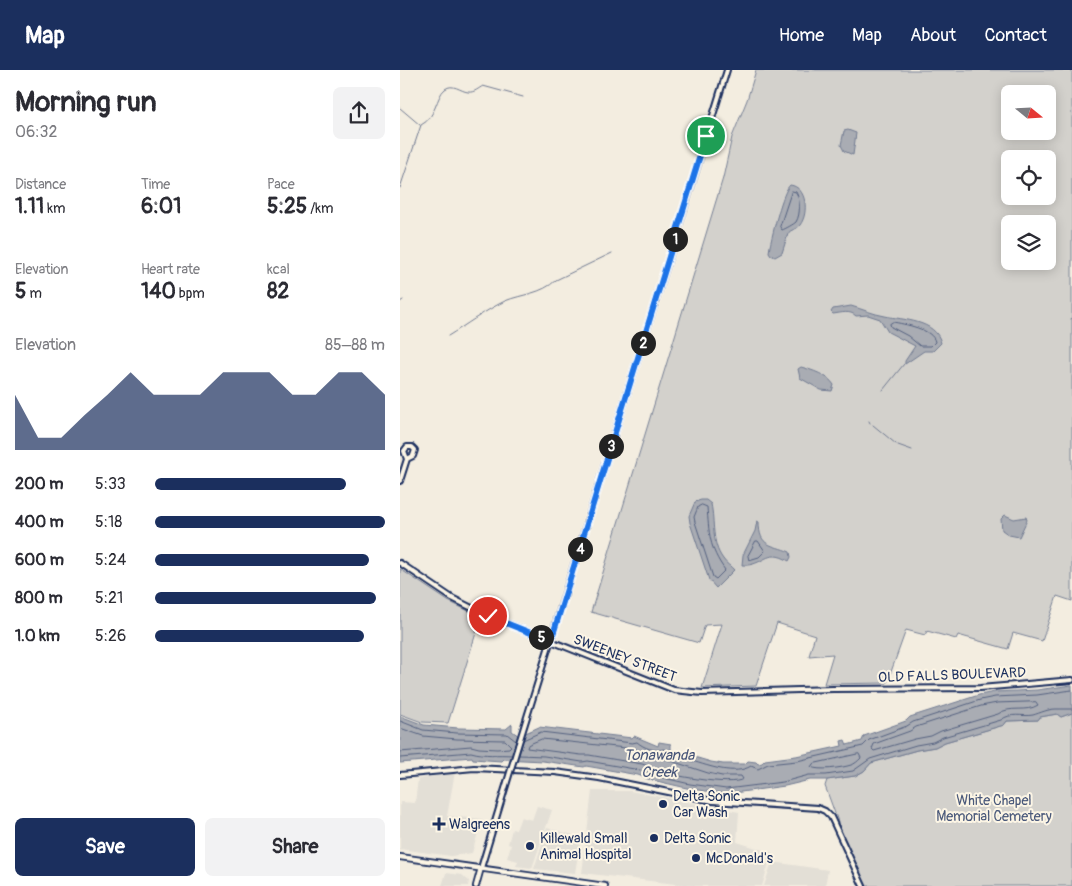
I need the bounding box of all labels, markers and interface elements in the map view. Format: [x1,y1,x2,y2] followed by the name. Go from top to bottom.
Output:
[25,21,65,50] text: Map
[779,24,824,47] text: Home
[852,24,882,47] text: Map
[910,24,956,47] text: About
[984,24,1047,47] text: Contact
[15,85,157,120] text: Morning run
[1001,85,1056,140] north arrow
[1001,85,1056,270] map controls
[333,87,385,139] button: share
[685,115,727,157] pin
[15,122,57,142] text: 06:32
[692,122,720,150] icon: arrive
[1001,150,1056,205] button: locate
[15,176,66,193] text: Distance
[141,176,170,193] text: Time
[267,176,295,193] text: Pace
[15,193,44,220] text: 1.11
[141,193,181,220] text: 6:01
[267,193,307,220] text: 5:25
[44,200,66,217] text: km
[307,200,333,217] text: /km
[1001,215,1056,270] button: layers
[662,226,688,252] pin: 1
[673,231,678,248] text: 1
[15,261,68,278] text: Elevation
[141,261,200,278] text: Heart rate
[267,261,290,278] text: kcal
[15,278,26,305] text: 5
[141,278,176,305] text: 140
[267,278,289,305] text: 82
[26,285,42,302] text: m
[176,285,205,302] text: bpm
[630,330,656,356] pin: 2
[15,335,76,355] text: Elevation
[325,335,385,355] text: 85–88 m
[640,335,647,352] text: 2
[598,434,624,458] pin: 3
[608,438,615,455] text: 3
[15,474,63,494] text: 200 m
[95,474,126,494] text: 5:33
[15,512,64,532] text: 400 m
[95,512,122,532] text: 5:18
[568,536,592,562] pin: 4
[576,541,585,558] text: 4
[15,550,64,570] text: 600 m
[95,550,126,570] text: 5:24
[15,588,63,608] text: 800 m
[95,588,123,608] text: 5:21
[467,595,509,637] pin
[474,602,502,630] icon: check
[528,624,554,650] pin: 5
[15,626,60,646] text: 1.0 km
[95,626,126,646] text: 5:26
[538,629,545,646] text: 5
[571,630,679,686] street label: SWEENEY STREET
[878,664,1026,686] street label: OLD FALLS BOULEVARD
[624,746,695,782] water label: Tonawanda Creek
[673,788,740,821] place label: Delta Sonic Car Wash
[936,792,1052,825] park label: White Chapel Memorial Cemetery
[657,798,669,810] marker: Delta Sonic Car Wash
[449,816,511,833] place label: Walgreens
[15,818,195,876] button: Save
[205,818,385,876] button: Share
[433,818,445,830] marker: Walgreens
[540,830,632,863] place label: Killewald Small Animal Hospital
[664,830,731,847] place label: Delta Sonic
[648,832,660,844] marker: Delta Sonic
[524,840,536,852] marker: Killewald Small Animal Hospital
[706,850,774,867] place label: McDonald's
[690,852,702,864] marker: McDonald's

